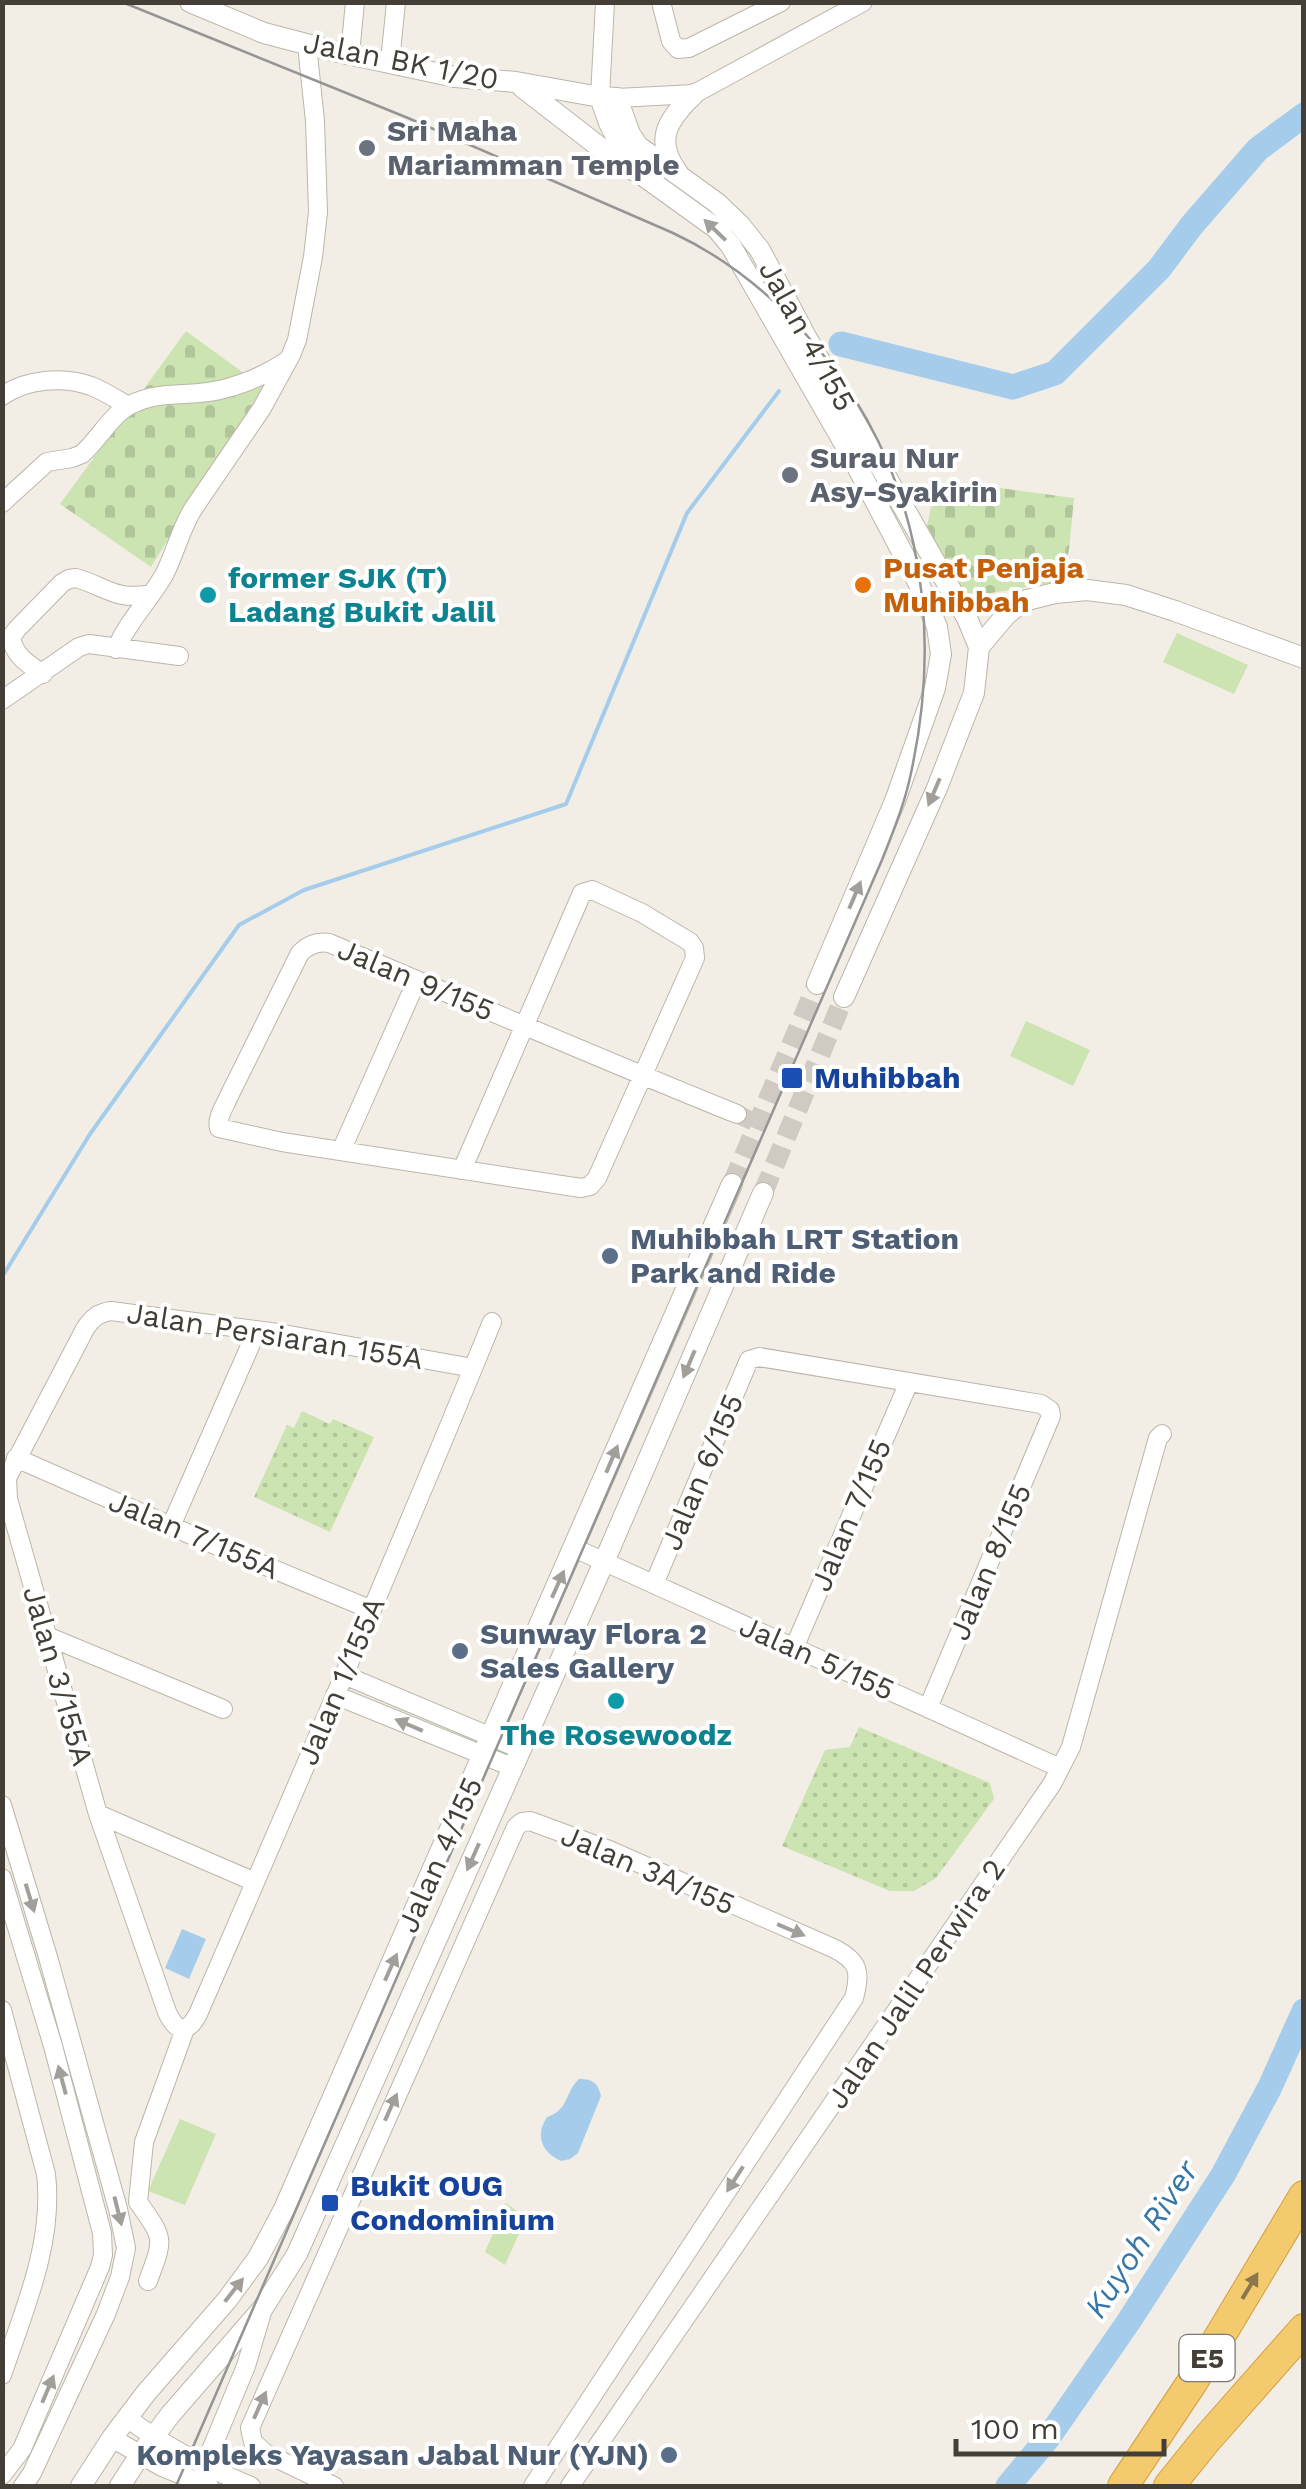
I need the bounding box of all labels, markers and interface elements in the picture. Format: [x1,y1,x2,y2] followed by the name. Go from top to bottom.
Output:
[301,24,502,97] street label: Jalan BK 1/20
[387,113,680,182] place label: Sri Maha Mariamman Temple
[356,137,378,159] marker: Sri Maha Mariamman Temple
[704,219,728,242] one-way arrow
[752,254,863,417] street label: Jalan 4/155
[810,440,998,509] place label: Surau Nur Asy-Syakirin
[779,464,801,486] marker: Surau Nur Asy-Syakirin
[883,550,1084,619] place label: Pusat Penjaja Muhibbah
[228,560,495,629] place label: former SJK (T) Ladang Bukit Jalil
[852,574,874,596] marker: Pusat Penjaja Muhibbah
[197,584,219,606] marker: former SJK (T) Ladang Bukit Jalil
[926,778,942,807] one-way arrow
[848,879,864,909] one-way arrow
[333,931,500,1028] street label: Jalan 9/155
[814,1060,961,1095] place label: Muhibbah
[779,1065,805,1091] marker: Muhibbah
[630,1221,959,1290] place label: Muhibbah LRT Station Park and Ride
[599,1245,621,1267] marker: Muhibbah LRT Station Park and Ride
[124,1295,426,1376] street label: Jalan Persiaran 155A
[681,1349,697,1379] one-way arrow
[653,1388,750,1555] street label: Jalan 6/155
[803,1433,898,1596] street label: Jalan 7/155
[605,1444,621,1474] one-way arrow
[941,1478,1038,1645] street label: Jalan 8/155
[104,1483,285,1586] street label: Jalan 7/155A
[550,1569,566,1599] one-way arrow
[16,1582,101,1770] street label: Jalan 3/155A
[289,1591,392,1770] street label: Jalan 1/155A
[734,1608,900,1707] street label: Jalan 5/155
[480,1616,707,1685] place label: Sunway Flora 2 Sales Gallery
[449,1640,471,1662] marker: Sunway Flora 2 Sales Gallery
[605,1690,627,1712] marker: The Rosewoodz
[394,1717,424,1733] one-way arrow
[500,1717,732,1752] place label: The Rosewoodz
[390,1772,489,1938] street label: Jalan 4/155
[556,1817,740,1922] street label: Jalan 3A/155
[465,1842,481,1872] one-way arrow
[819,1852,1012,2115] street label: Jalan Jalil Perwira 2
[23,1884,38,1914] one-way arrow
[776,1922,805,1938] one-way arrow
[383,1952,399,1982] one-way arrow
[53,2065,69,2096] one-way arrow
[383,2092,399,2122] one-way arrow
[1076,2152,1207,2325] water label: Kuyoh River
[727,2165,745,2192] one-way arrow
[350,2168,555,2237] place label: Bukit OUG Condominium
[319,2192,341,2214] marker: Bukit OUG Condominium
[111,2196,126,2227] one-way arrow
[1241,2272,1258,2300] one-way arrow
[223,2277,244,2303] one-way arrow
[1180,2335,1234,2381] road number: E5
[40,2374,56,2404] one-way arrow
[252,2390,268,2420] one-way arrow
[956,2394,1164,2456] scale bar
[971,2411,1059,2446] text: 100 m
[136,2437,649,2472] place label: Kompleks Yayasan Jabal Nur (YJN)
[658,2444,680,2466] marker: Kompleks Yayasan Jabal Nur (YJN)

